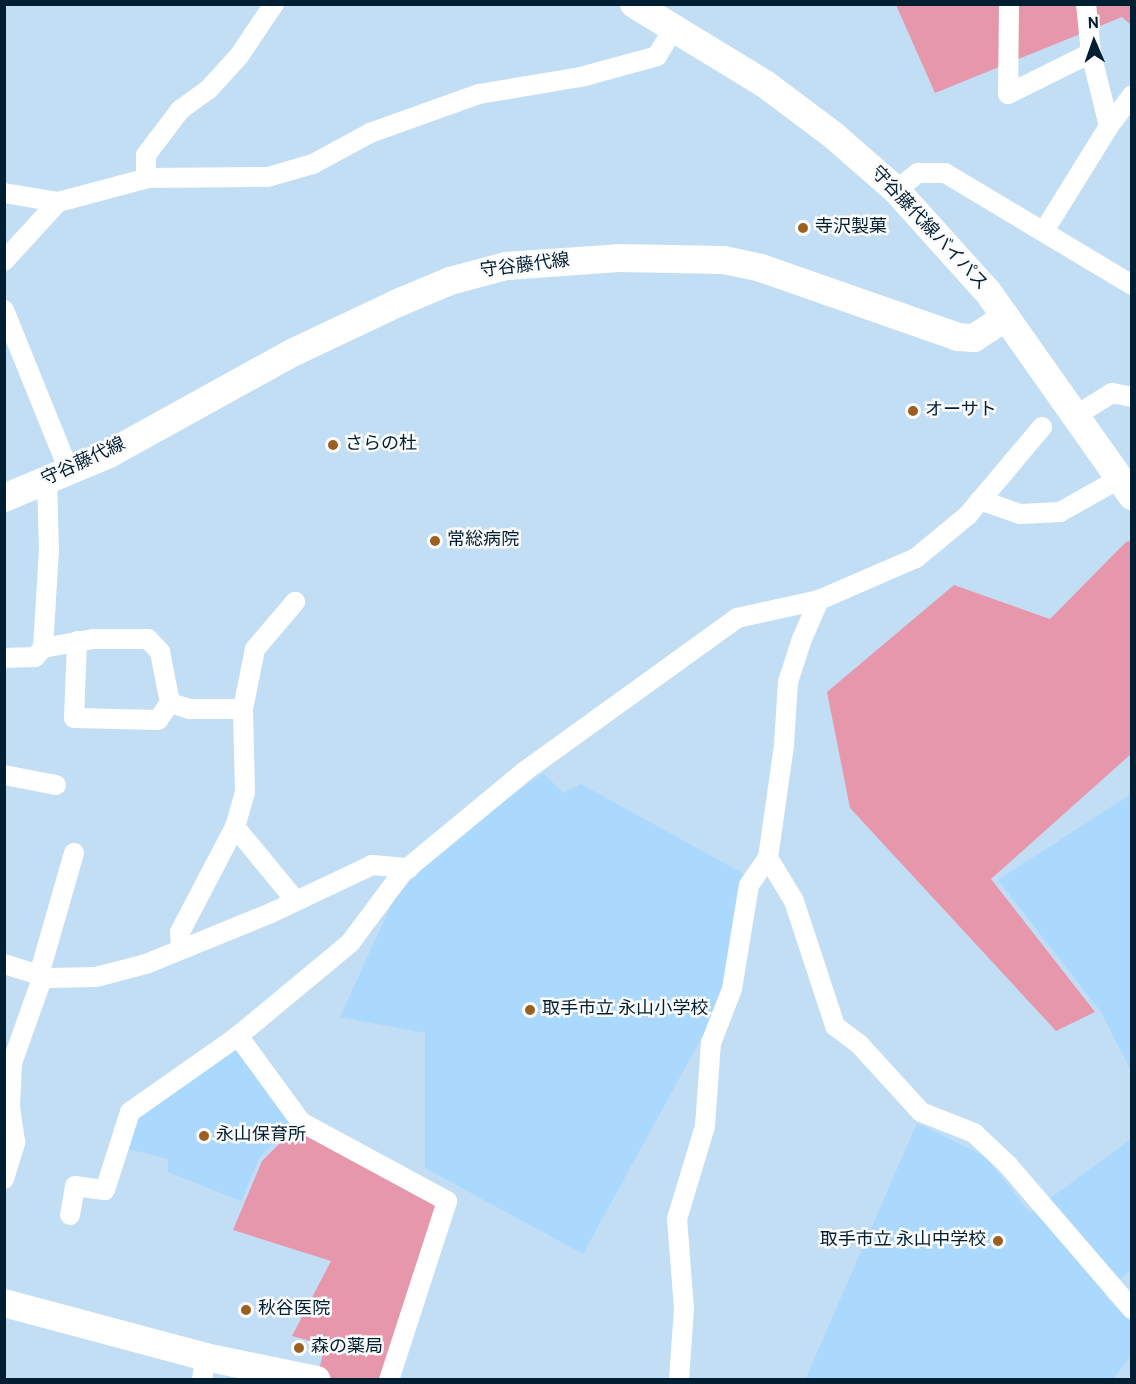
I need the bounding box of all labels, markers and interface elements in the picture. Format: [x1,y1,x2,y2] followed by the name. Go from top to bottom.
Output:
[1064,12,1124,72] north arrow
[1087,14,1099,34] text: N
[865,162,991,296] street label: 守谷藤代線バイパス
[815,217,887,239] place label: 寺沢製菓
[796,221,810,235] marker: 寺沢製菓
[479,251,571,283] street label: 守谷藤代線
[925,400,997,422] place label: オーサト
[906,404,920,418] marker: オーサト
[39,434,129,492] street label: 守谷藤代線
[345,434,417,456] place label: さらの杜
[326,438,340,452] marker: さらの杜
[447,530,519,552] place label: 常総病院
[428,534,442,548] marker: 常総病院
[542,999,708,1021] place label: 取手市立 永山小学校
[523,1003,537,1017] marker: 取手市立 永山小学校
[216,1125,306,1147] place label: 永山保育所
[197,1129,211,1143] marker: 永山保育所
[820,1230,986,1252] place label: 取手市立 永山中学校
[991,1234,1005,1248] marker: 取手市立 永山中学校
[258,1299,330,1321] place label: 秋谷医院
[239,1303,253,1317] marker: 秋谷医院
[311,1337,383,1359] place label: 森の薬局
[292,1341,306,1355] marker: 森の薬局

